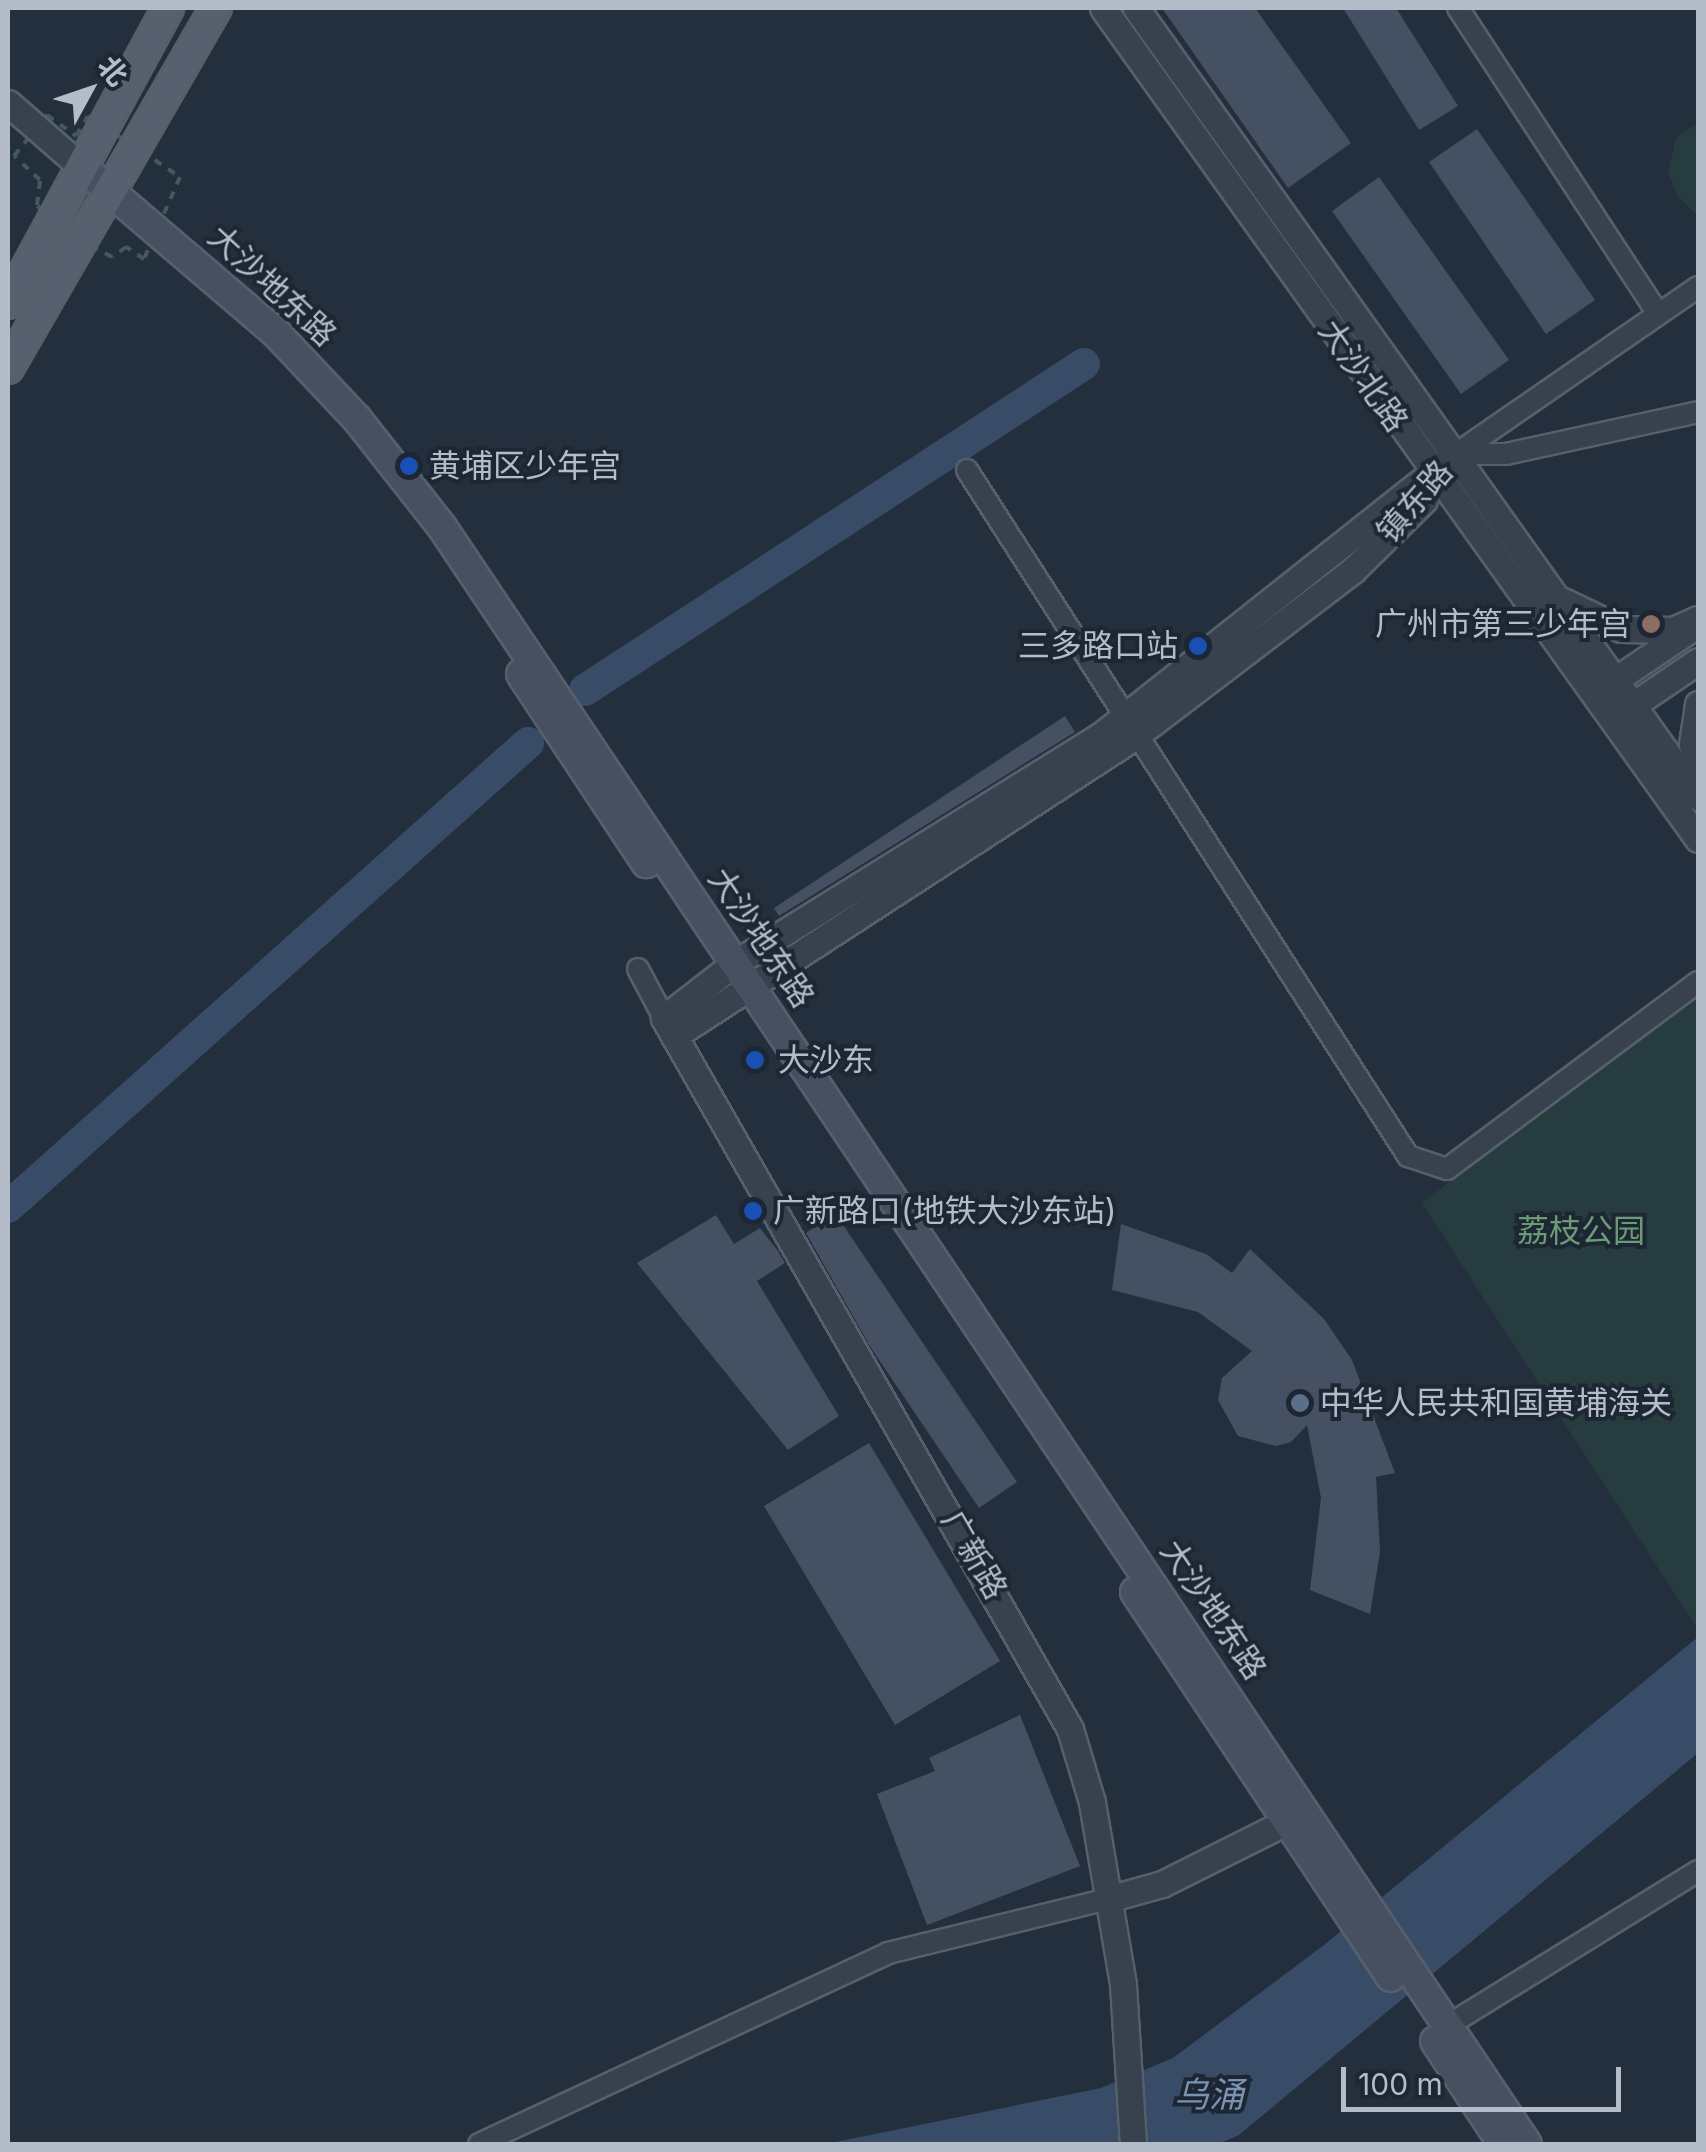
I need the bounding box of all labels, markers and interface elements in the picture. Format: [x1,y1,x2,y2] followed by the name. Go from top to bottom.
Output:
[40,40,140,140] north arrow
[91,49,135,92] text: 北
[200,217,344,355] street label: 大沙地东路
[1311,313,1415,439] street label: 大沙北路
[429,447,621,485] place label: 黄埔区少年宫
[1369,453,1461,551] street label: 镇东路
[398,455,420,477] marker: 黄埔区少年宫
[1375,605,1631,643] place label: 广州市第三少年宫
[1640,613,1662,635] marker: 广州市第三少年宫
[1018,627,1178,665] place label: 三多路口站
[1187,635,1209,657] marker: 三多路口站
[700,861,822,1015] street label: 大沙地东路
[778,1041,874,1079] place label: 大沙东
[742,1047,768,1073] marker: 大沙东
[773,1192,1116,1230] place label: 广新路口(地铁大沙东站)
[742,1200,764,1222] marker: 广新路口(地铁大沙东站)
[1517,1212,1645,1250] park label: 荔枝公园
[1320,1384,1672,1422] place label: 中华人民共和国黄埔海关
[1289,1392,1311,1414] marker: 中华人民共和国黄埔海关
[933,1504,1015,1606] street label: 广新路
[1152,1533,1274,1687] street label: 大沙地东路
[1346,2047,1626,2109] scale bar
[1358,2066,1443,2102] text: 100 m
[1174,2073,1244,2115] water label: 乌涌

